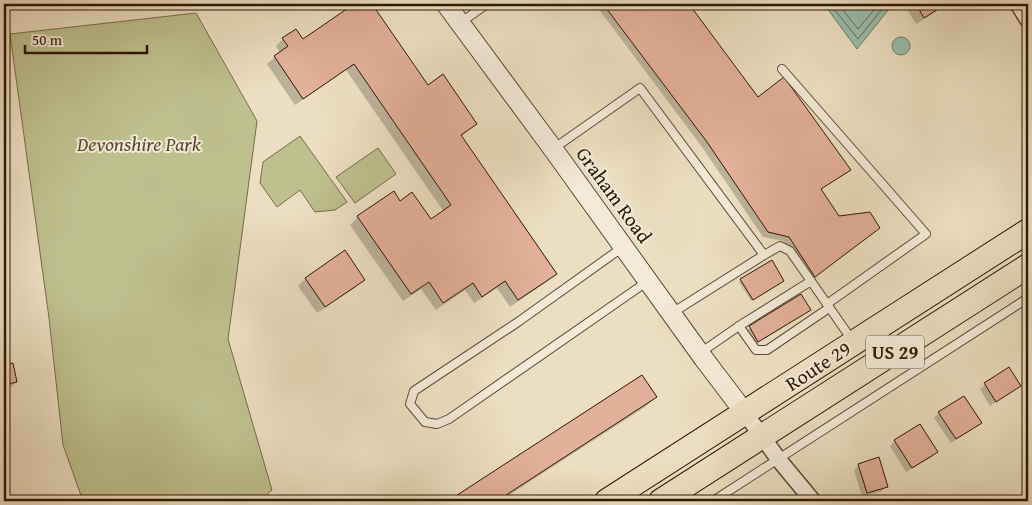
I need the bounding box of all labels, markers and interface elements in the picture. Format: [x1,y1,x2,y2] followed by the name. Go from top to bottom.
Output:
[25,22,148,54] scale bar
[32,29,63,50] text: 50 m
[76,129,202,158] park label: Devonshire Park
[570,141,659,249] street label: Graham Road
[779,334,856,398] street label: Route 29
[866,336,924,368] road number: US 29

